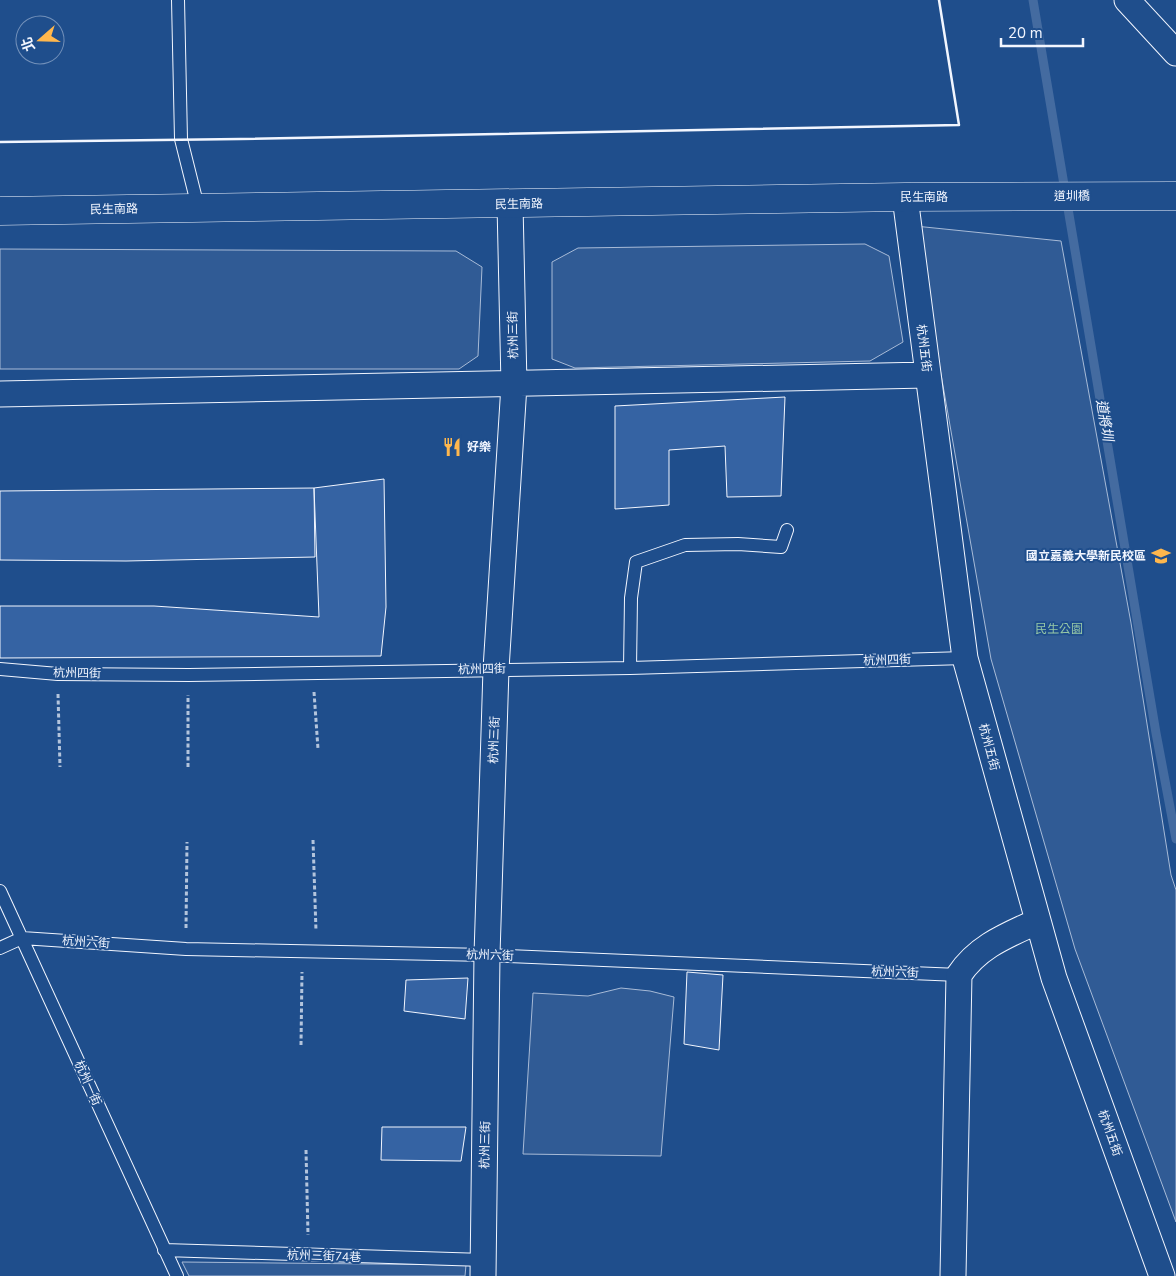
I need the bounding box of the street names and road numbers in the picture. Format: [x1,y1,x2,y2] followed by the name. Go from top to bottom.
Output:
[1054,188,1090,204] street label: 道圳橋
[900,189,948,205] street label: 民生南路
[495,196,543,212] street label: 民生南路
[90,201,138,217] street label: 民生南路
[505,311,521,359] street label: 杭州三街
[913,323,935,373] street label: 杭州五街
[863,651,911,669] street label: 杭州四街
[458,661,506,677] street label: 杭州四街
[53,665,101,681] street label: 杭州四街
[485,716,503,764] street label: 杭州三街
[975,722,1003,772] street label: 杭州五街
[61,932,111,952] street label: 杭州六街
[466,946,514,964] street label: 杭州六街
[871,963,919,981] street label: 杭州六街
[71,1058,105,1108] street label: 杭州一街
[1094,1108,1126,1158] street label: 杭州五街
[477,1121,493,1169] street label: 杭州三街
[287,1247,361,1265] street label: 杭州三街74巷

